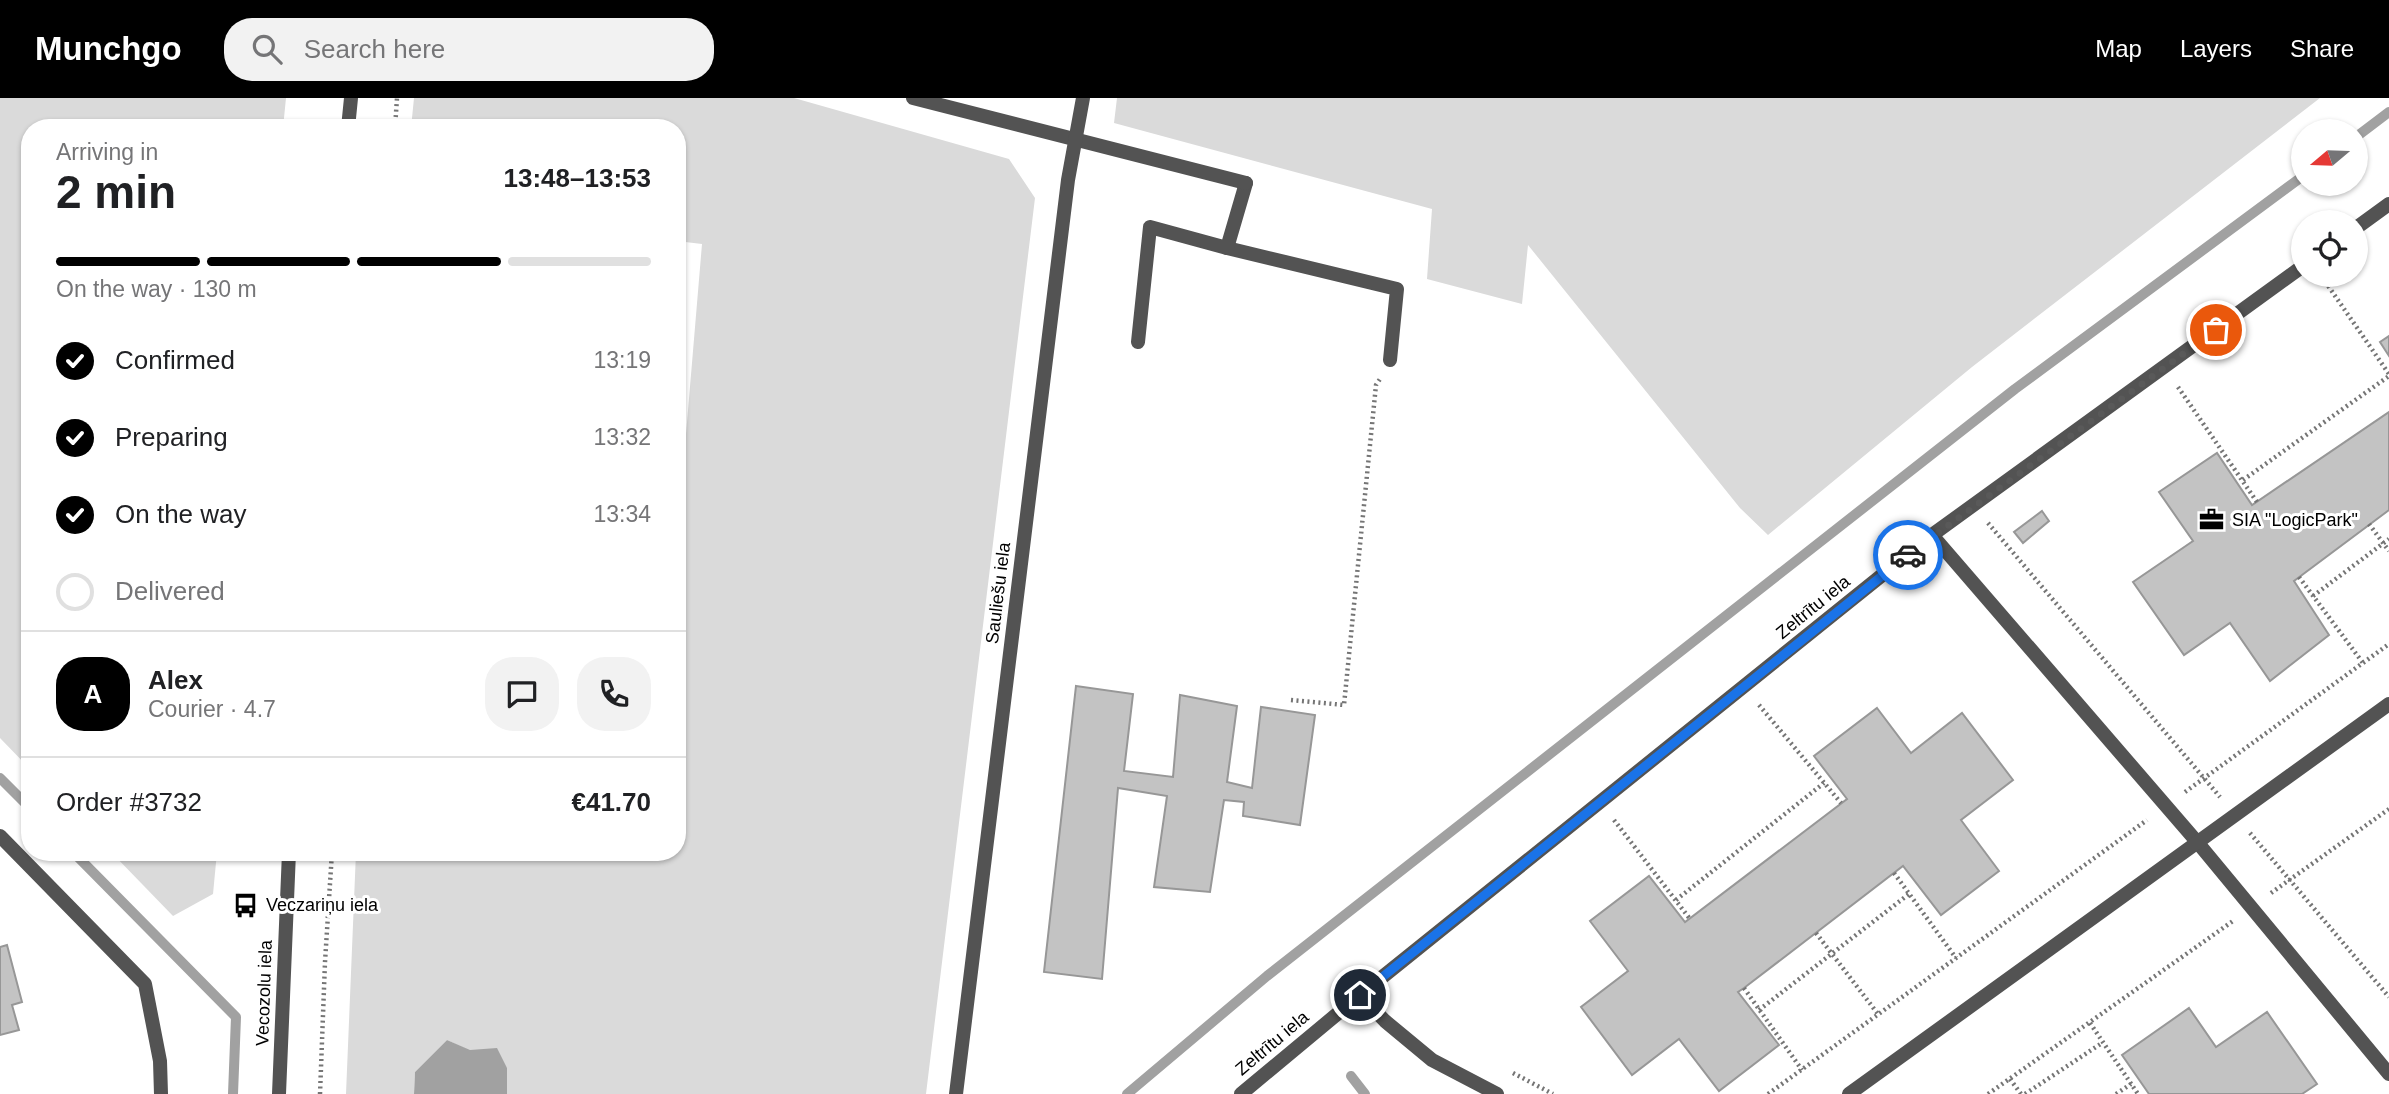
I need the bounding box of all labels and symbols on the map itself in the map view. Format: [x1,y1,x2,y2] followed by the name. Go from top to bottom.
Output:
[2291,119,2368,196] north arrow
[2186,300,2246,360] pin
[2198,506,2226,534] office icon: SIA "LogicPark"
[2232,510,2358,530] place label: SIA "LogicPark"
[1873,520,1943,590] courier
[982,540,1014,645] street label: Sauliešu iela
[1772,571,1855,643] street label: Zeltrītu iela
[232,891,260,919] bus stop icon: Veczariņu iela
[266,895,379,915] place label: Veczariņu iela
[252,939,276,1046] street label: Vecozolu iela
[1330,965,1390,1025] pin
[1231,1006,1313,1079] street label: Zeltrītu iela

